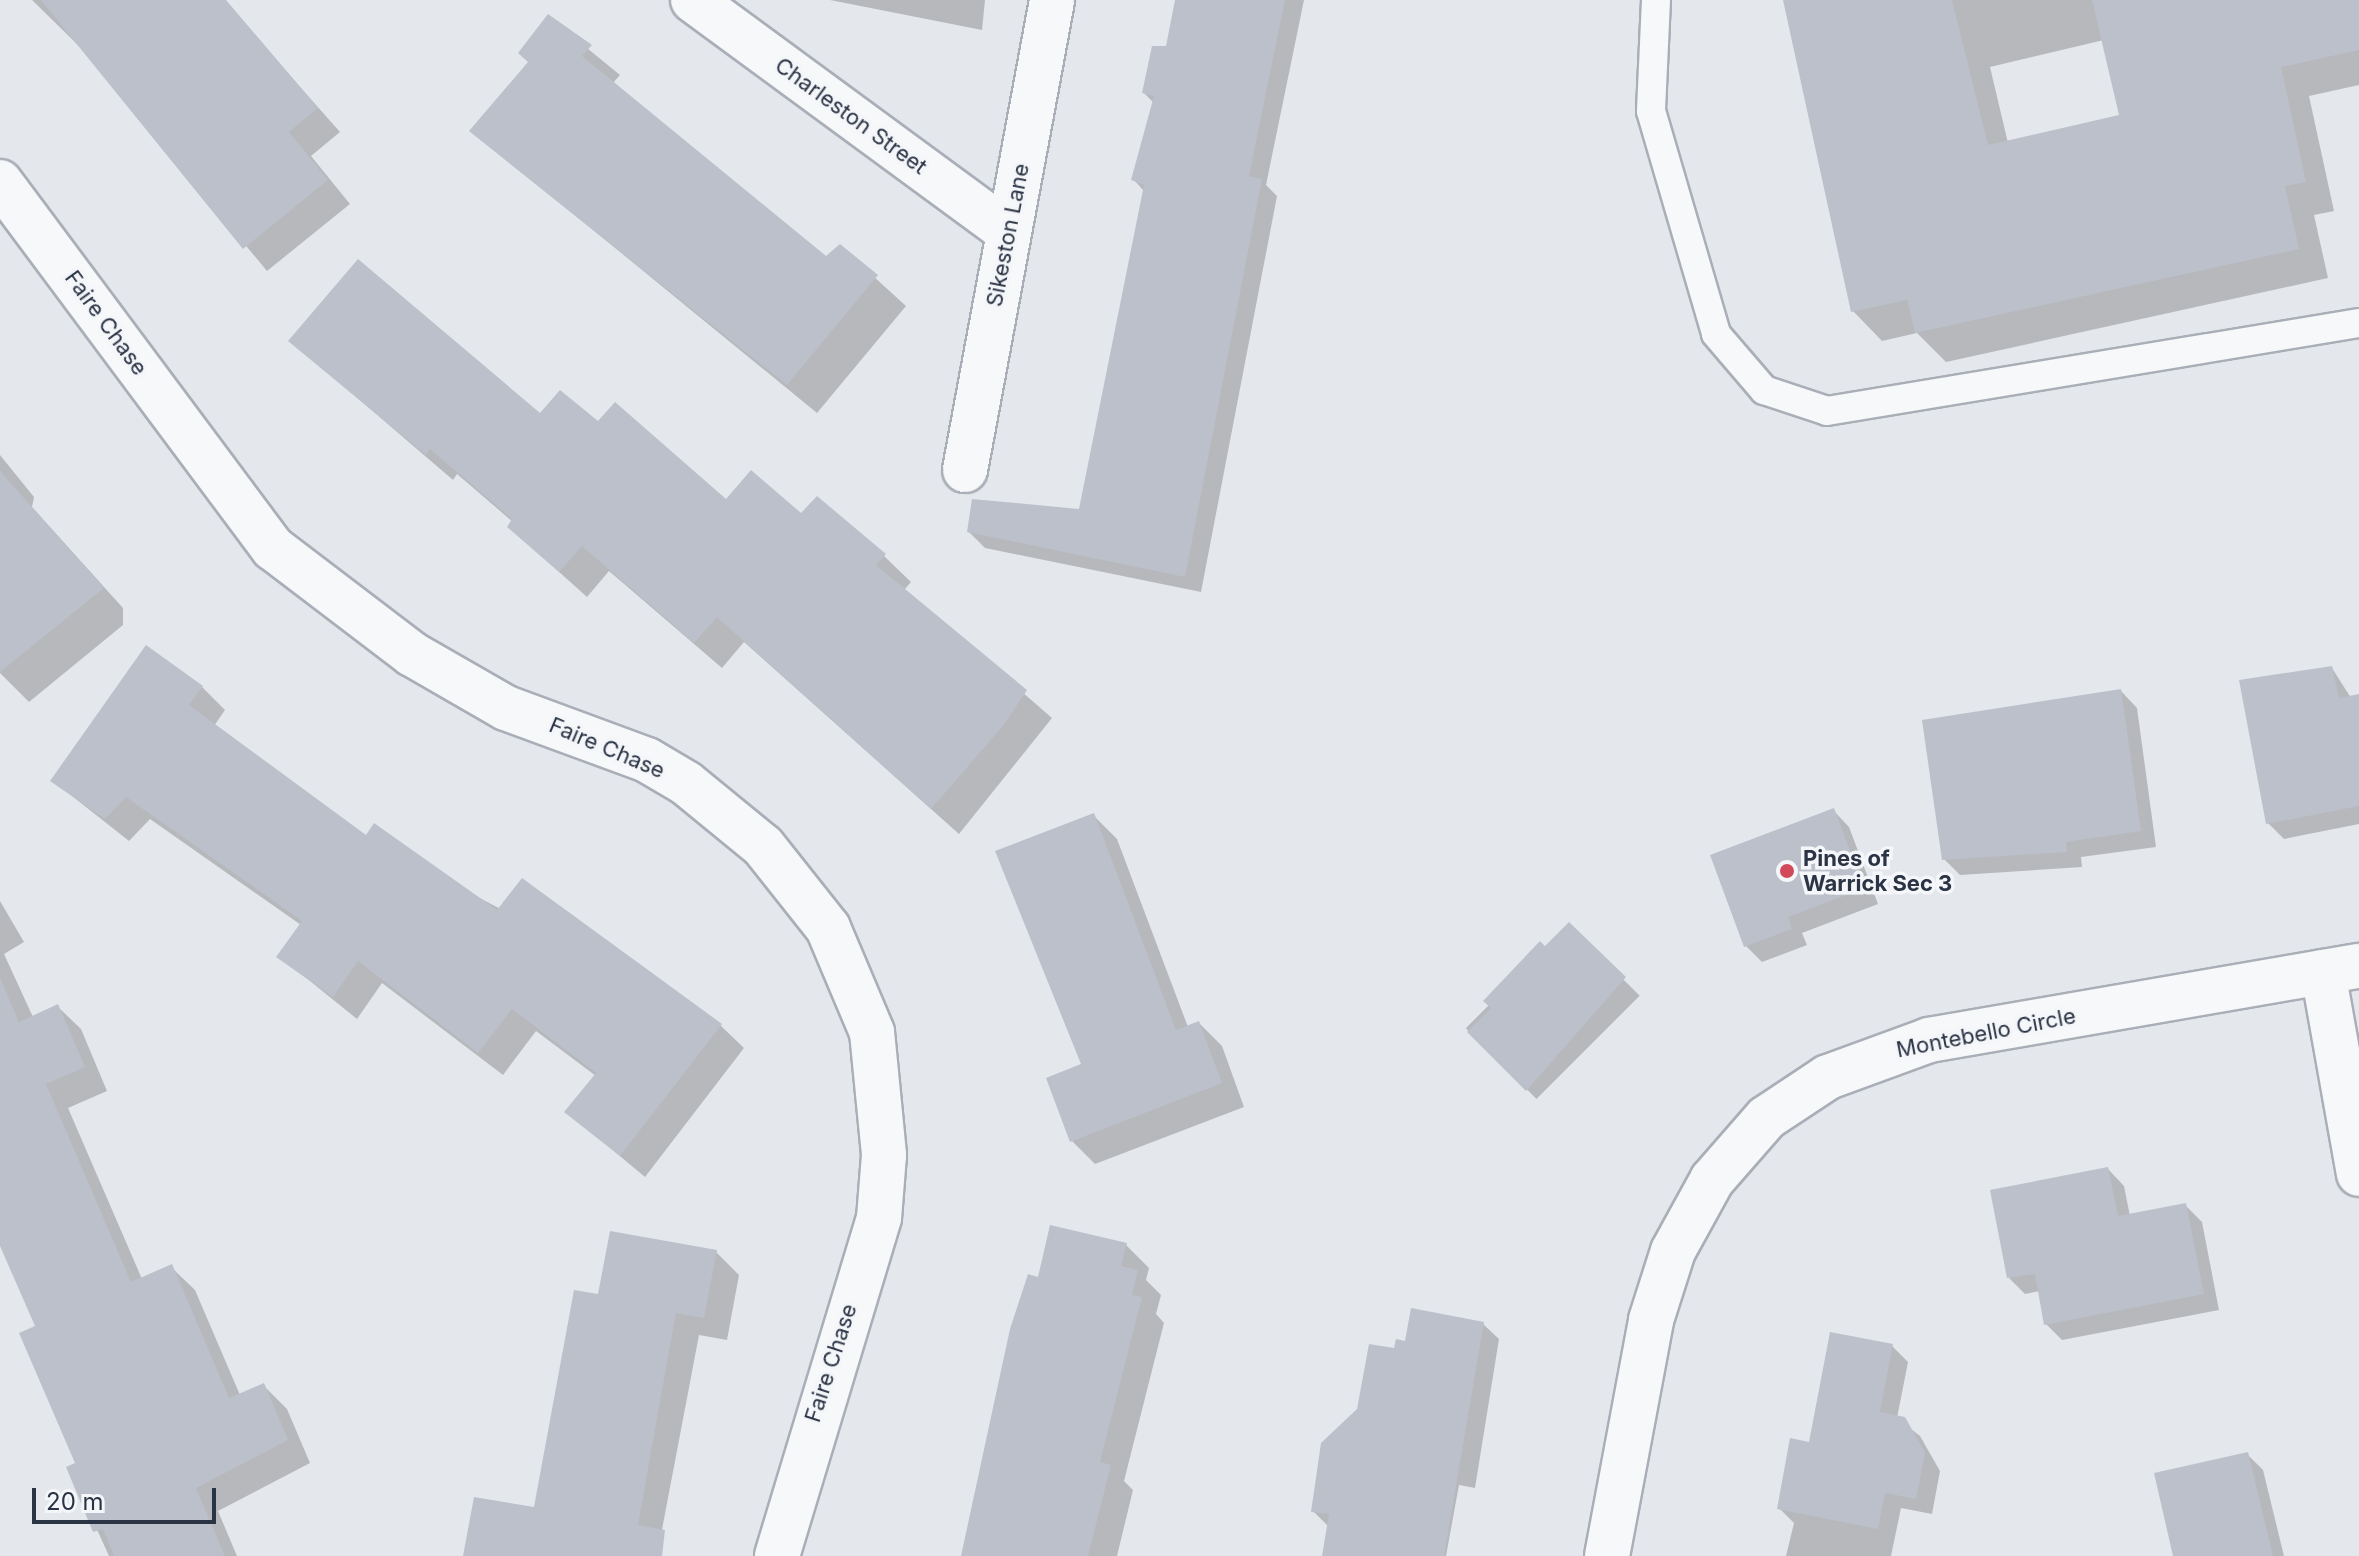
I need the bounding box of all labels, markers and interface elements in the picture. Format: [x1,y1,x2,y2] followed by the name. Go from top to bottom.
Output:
[770,52,932,180] street label: Charleston Street
[981,161,1035,309] street label: Sikeston Lane
[59,266,153,380] street label: Faire Chase
[545,712,669,784] street label: Faire Chase
[1803,845,1952,896] place label: Pines of Warrick Sec 3
[1778,862,1796,880] marker: Pines of Warrick Sec 3
[1894,1003,2078,1063] street label: Montebello Circle
[799,1300,863,1426] street label: Faire Chase
[36,1472,220,1522] scale bar
[46,1487,104,1516] text: 20 m

